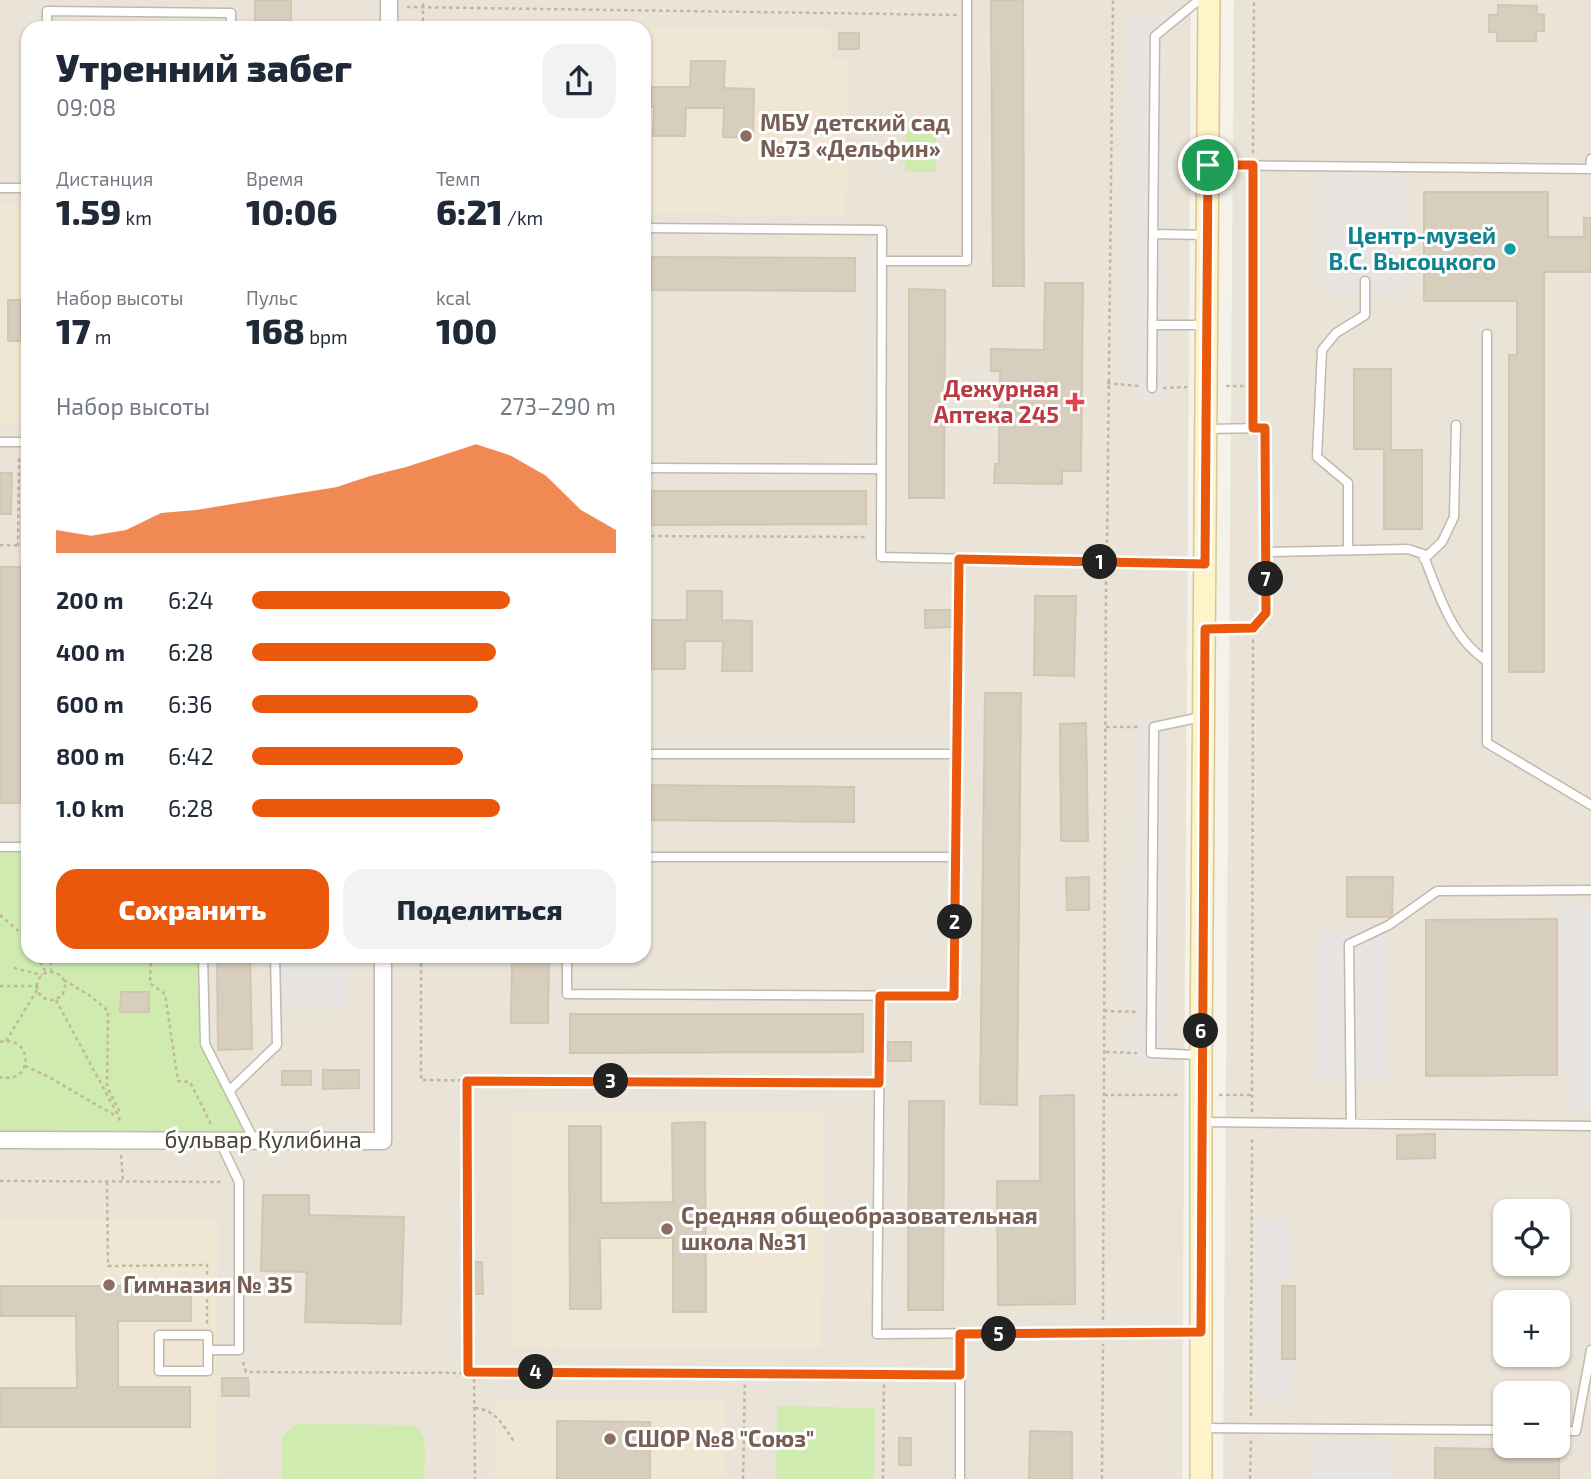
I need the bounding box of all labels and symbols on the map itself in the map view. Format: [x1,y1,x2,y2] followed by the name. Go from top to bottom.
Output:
[760,108,950,162] place label: МБУ детский сад №73 «Дельфин»
[738,128,754,144] marker: МБУ детский сад №73 «Дельфин»
[1178,135,1238,195] pin
[1328,221,1496,275] place label: Центр-музей В.С. Высоцкого
[1502,241,1518,257] marker: Центр-музей В.С. Высоцкого
[934,374,1059,428] place label: Дежурная Аптека 245
[1065,392,1085,412] marker: Дежурная Аптека 245
[1082,544,1118,580] pin: 1
[1248,562,1284,596] pin: 7
[937,904,972,940] pin: 2
[1184,1014,1218,1048] pin: 6
[594,1064,628,1098] pin: 3
[164,1125,362,1154] street label: бульвар Кулибина
[681,1201,1038,1255] place label: Средняя общеобразовательная школа №31
[659,1221,675,1237] marker: Средняя общеобразовательная школа №31
[123,1270,293,1298] place label: Гимназия № 35
[101,1277,117,1293] marker: Гимназия № 35
[982,1316,1016,1352] pin: 5
[518,1354,554,1390] pin: 4
[624,1424,814,1452] place label: СШОР №8 "Союз"
[602,1431,618,1447] marker: СШОР №8 "Союз"

